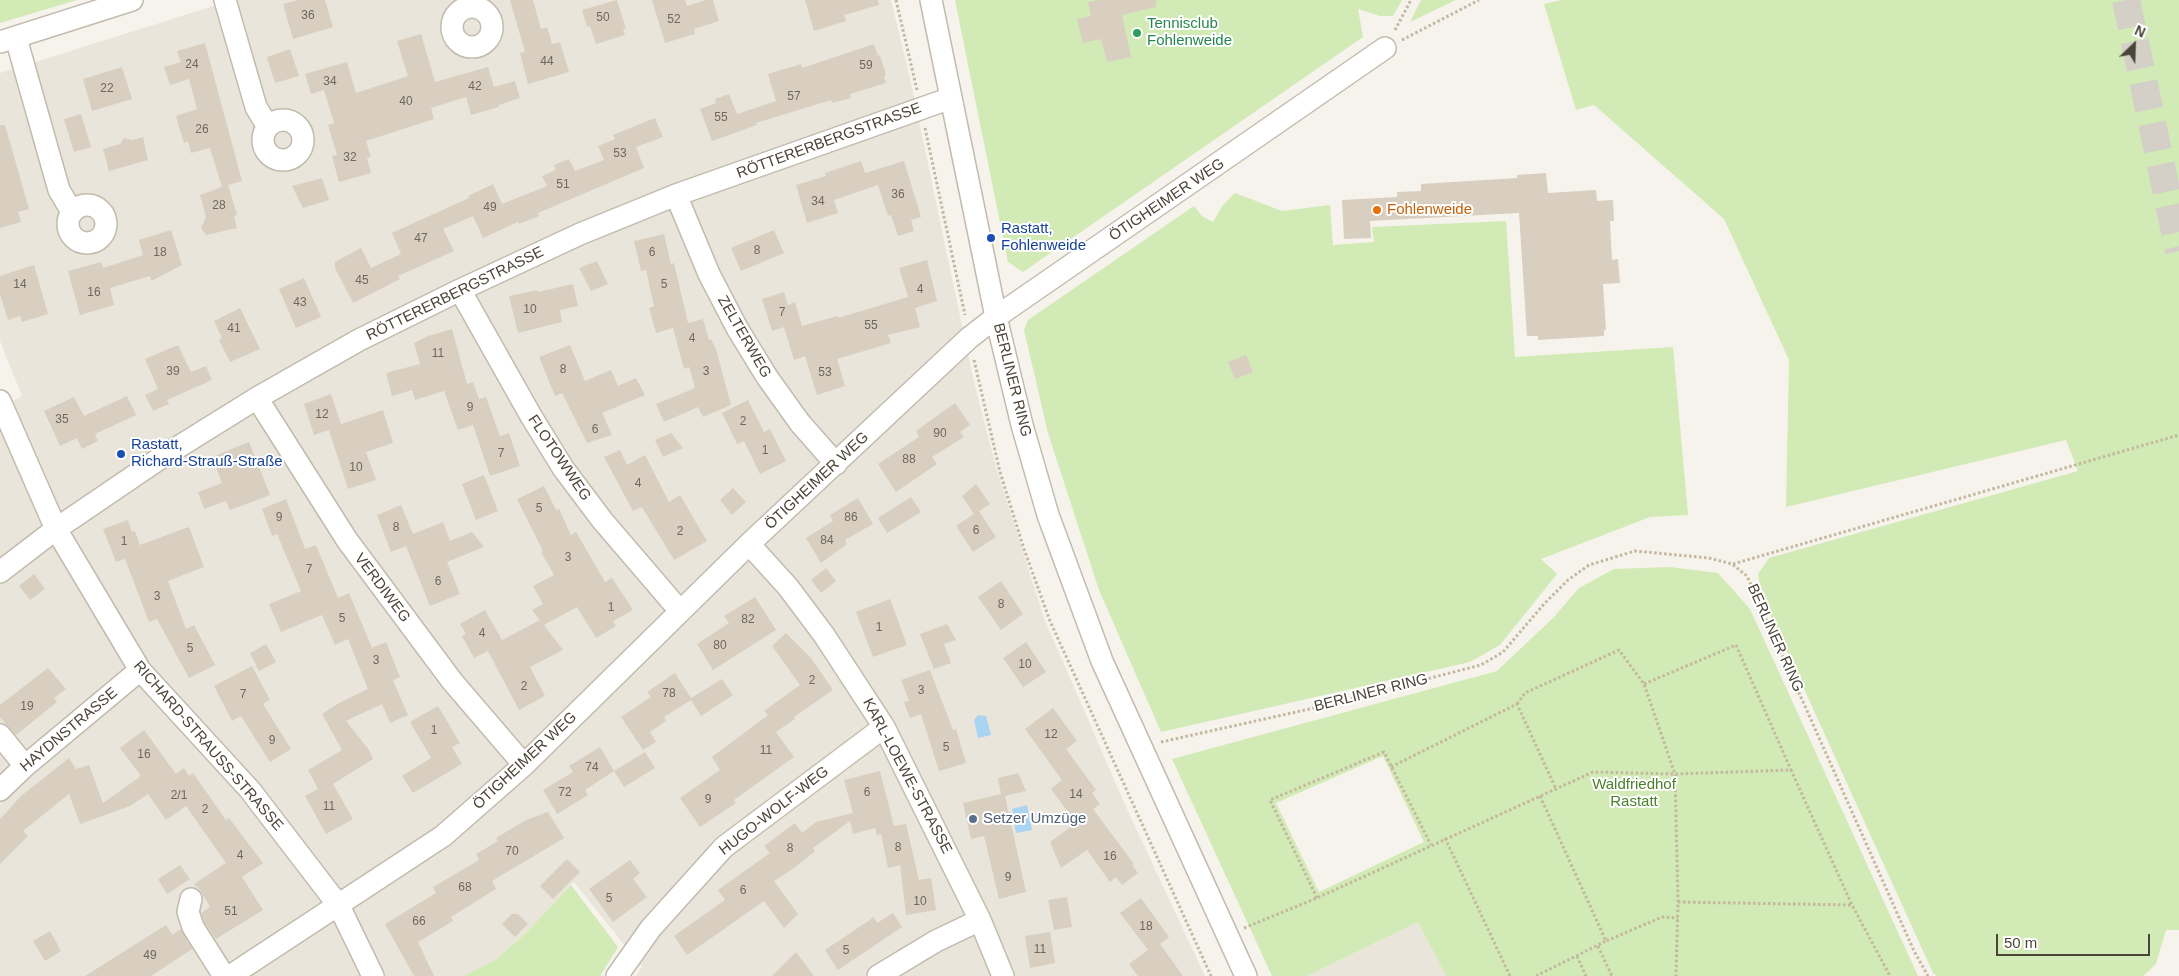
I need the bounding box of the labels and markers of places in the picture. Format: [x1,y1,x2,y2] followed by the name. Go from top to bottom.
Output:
[1147,15,1232,50] place label: Tennisclub Fohlenweide
[1131,27,1143,39] marker: Tennisclub Fohlenweide
[1387,201,1472,219] place label: Fohlenweide
[1371,204,1383,216] marker: Fohlenweide
[1001,220,1086,255] place label: Rastatt, Fohlenweide
[985,232,997,244] marker: Rastatt, Fohlenweide
[131,436,283,471] place label: Rastatt, Richard-Strauß-Straße
[115,448,127,460] marker: Rastatt, Richard-Strauß-Straße
[983,810,1086,828] place label: Setzer Umzüge
[967,813,979,825] marker: Setzer Umzüge

